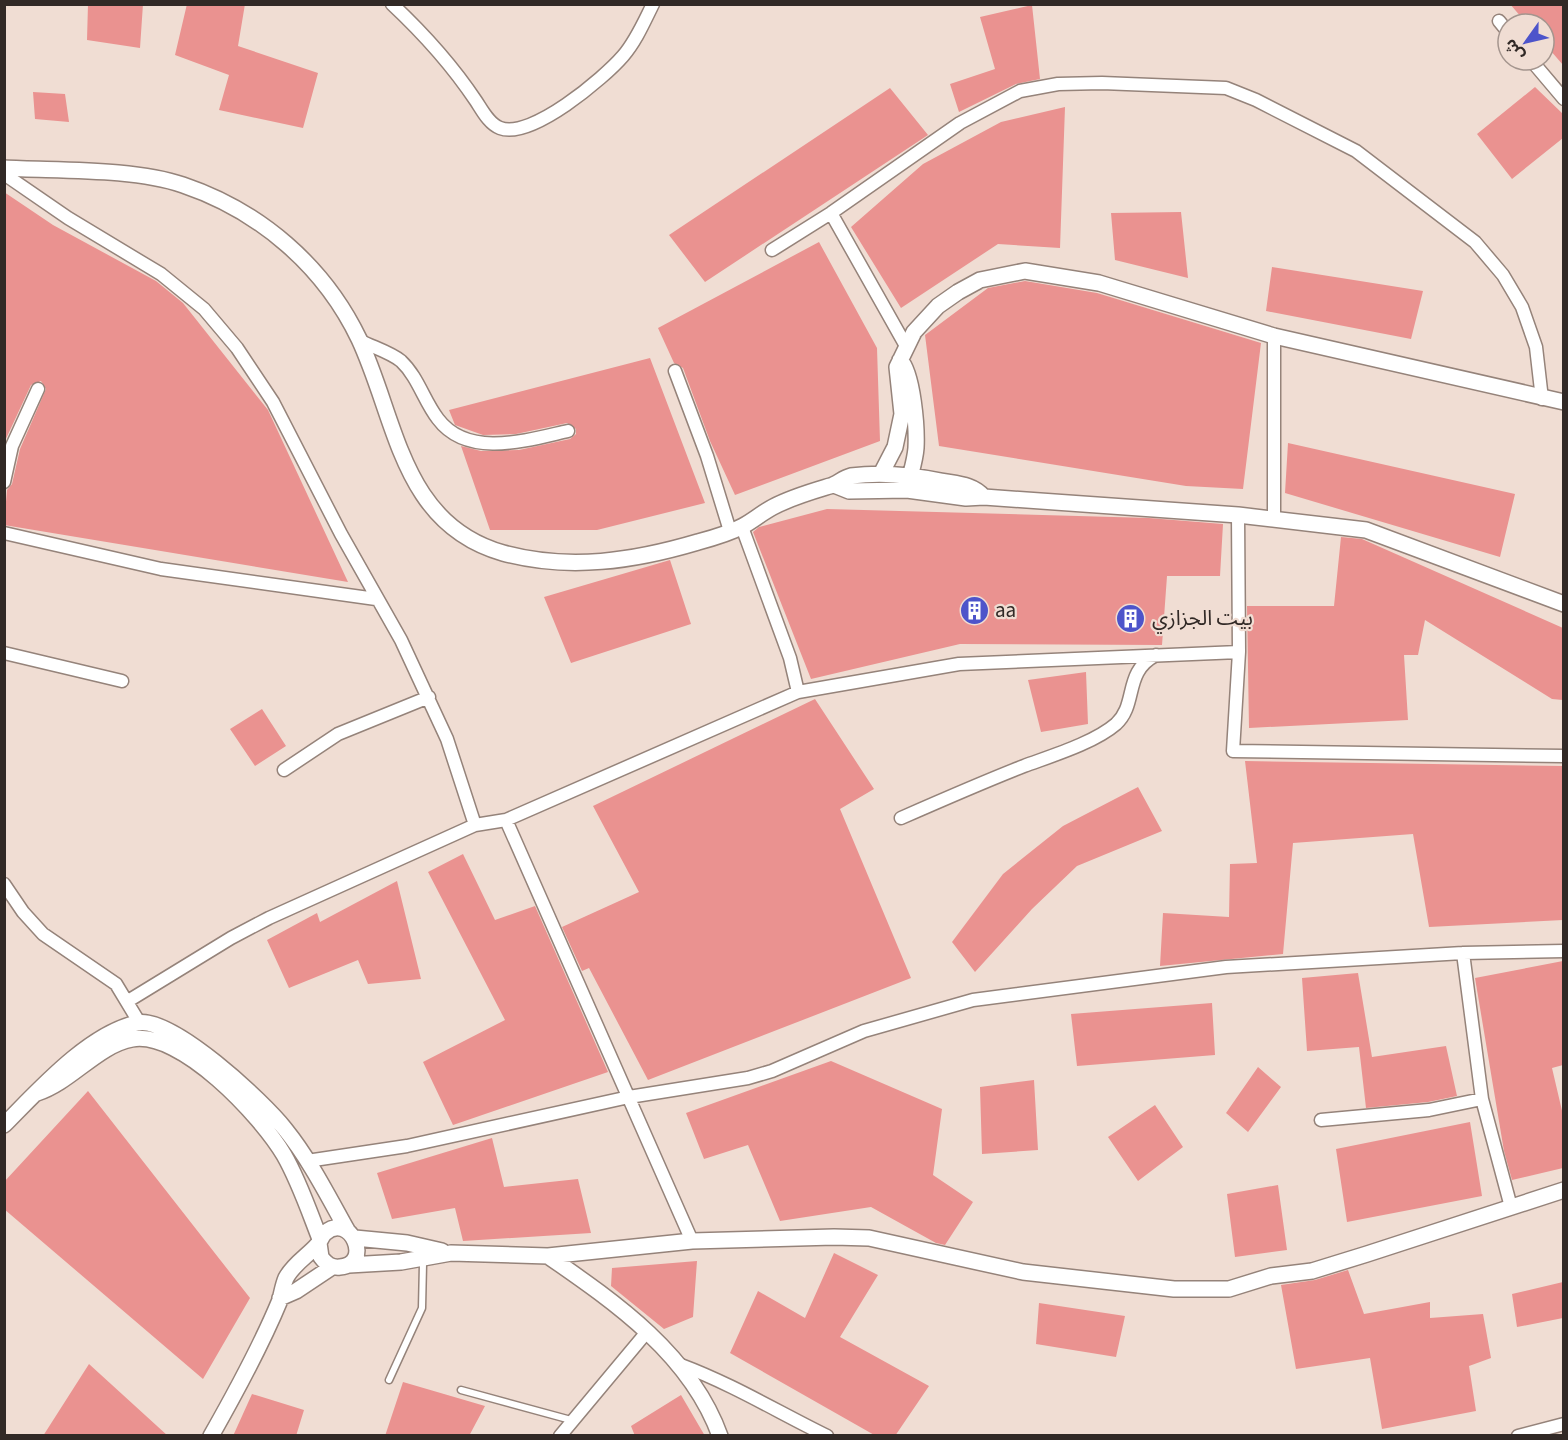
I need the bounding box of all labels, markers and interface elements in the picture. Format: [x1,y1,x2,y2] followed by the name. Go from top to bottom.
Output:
[1496,12,1556,72] north arrow
[1499,35,1530,65] text: ش
[958,594,990,626] building icon: aa
[995,595,1016,625] place label: aa
[1115,602,1147,634] building icon: بيت الجزازي
[1152,603,1253,634] place label: بيت الجزازي

